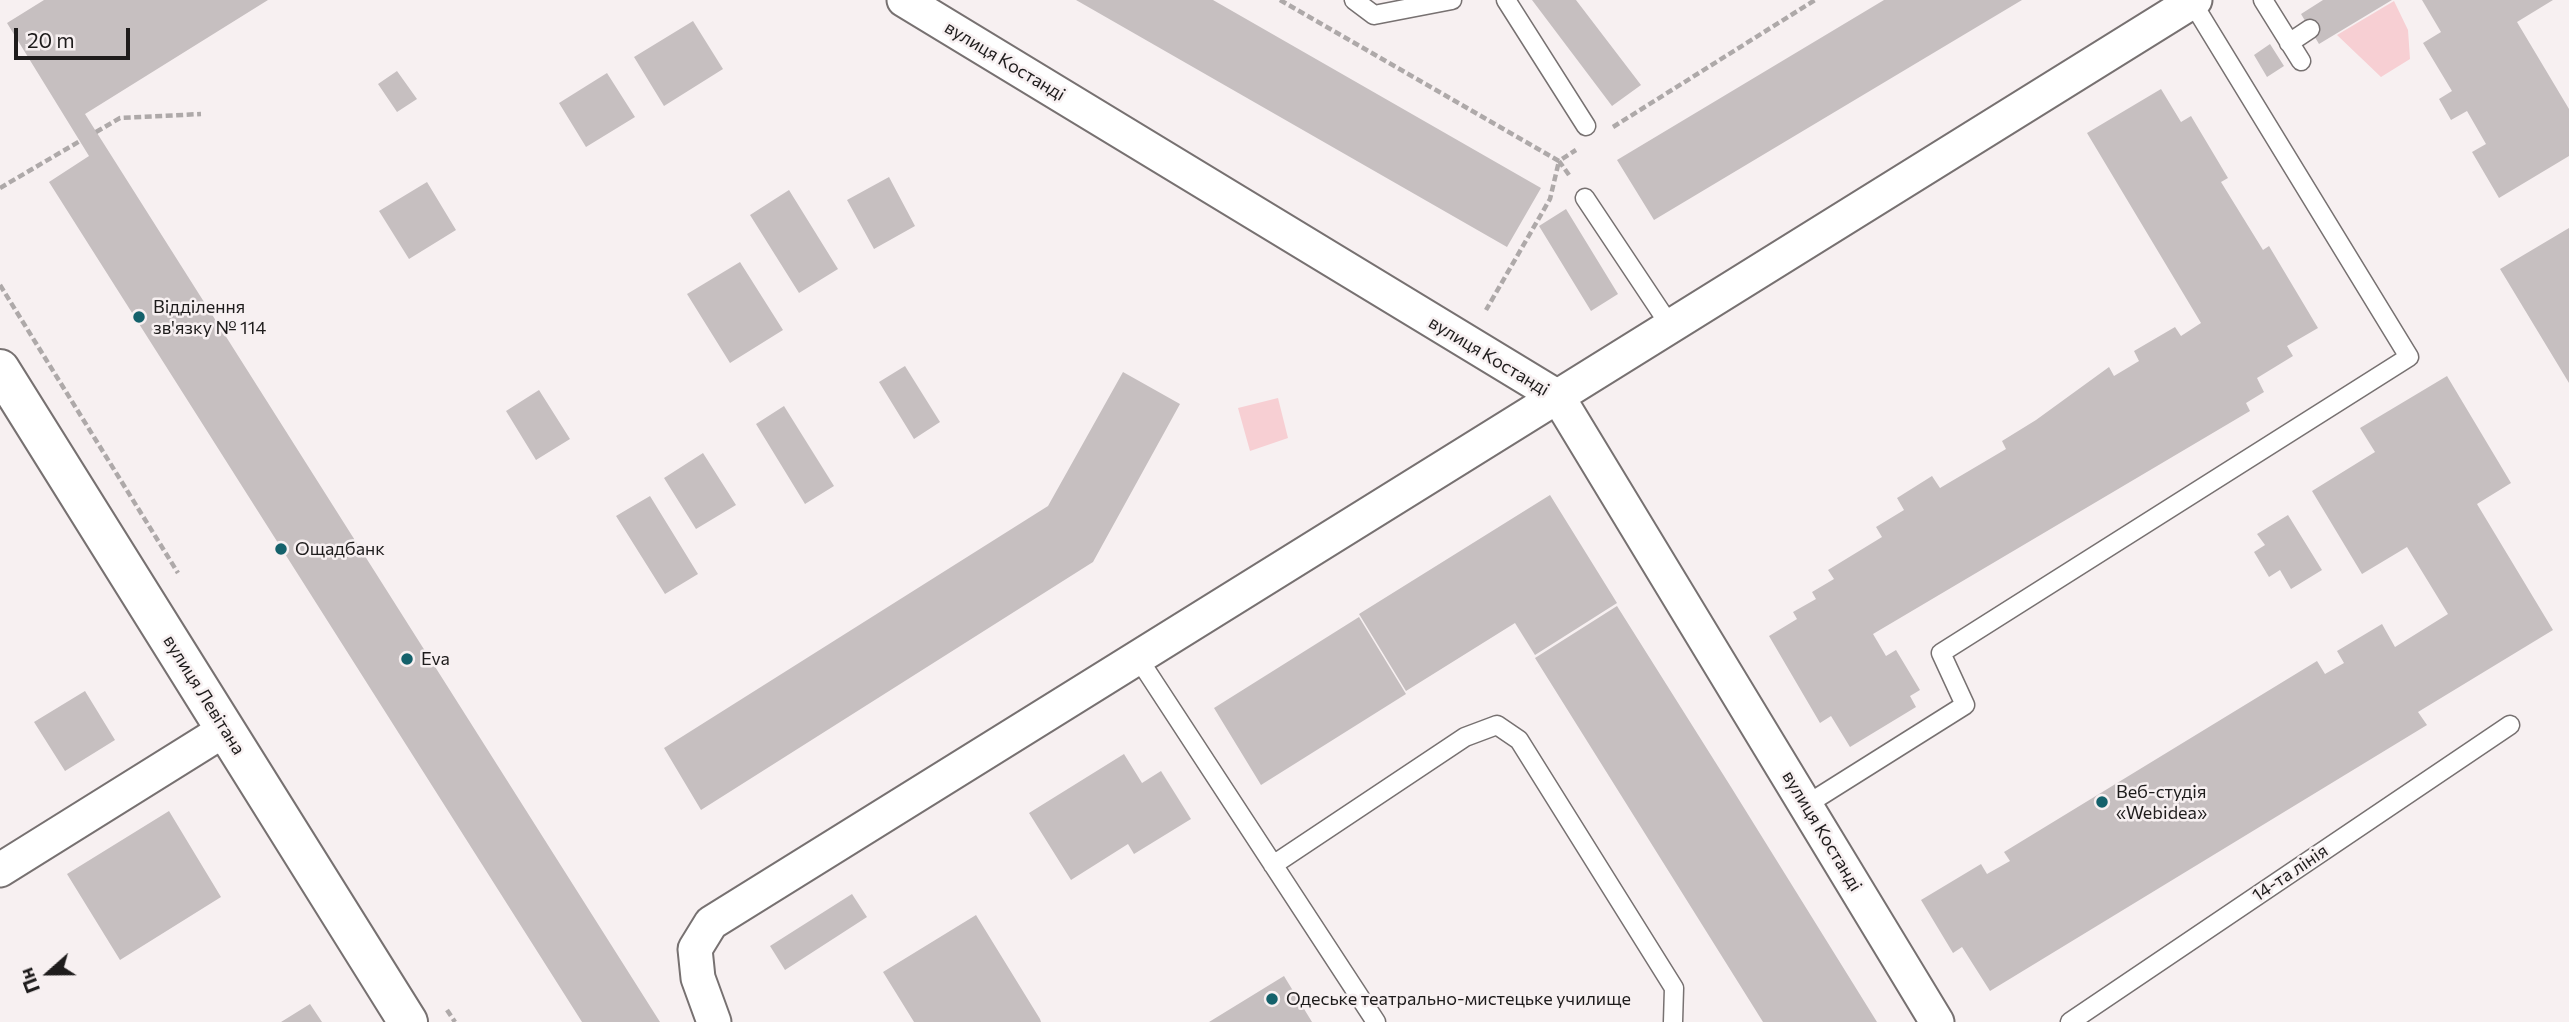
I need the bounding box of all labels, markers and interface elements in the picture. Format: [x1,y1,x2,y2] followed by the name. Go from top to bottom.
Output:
[18,14,133,58] scale bar
[941,17,1069,105] street label: вулиця Костанді
[27,27,75,52] text: 20 m
[153,296,266,338] place label: Відділення зв'язку № 114
[131,309,147,325] marker: Відділення зв'язку № 114
[1425,312,1553,400] street label: вулиця Костанді
[295,538,385,560] place label: Ощадбанк
[273,541,289,557] marker: Ощадбанк
[159,631,249,759] street label: вулиця Левітана
[421,648,450,670] place label: Eva
[399,651,415,667] marker: Eva
[1778,767,1866,895] street label: вулиця Костанді
[2116,781,2207,824] place label: Веб-студія «Webidea»
[2094,794,2110,810] marker: Веб-студія «Webidea»
[2248,840,2332,906] street label: 14-та лінія
[14,938,84,1008] north arrow
[14,965,44,997] text: Пн
[1286,988,1631,1010] place label: Одеське театрально-мистецьке училище
[1264,991,1280,1007] marker: Одеське театрально-мистецьке училище

